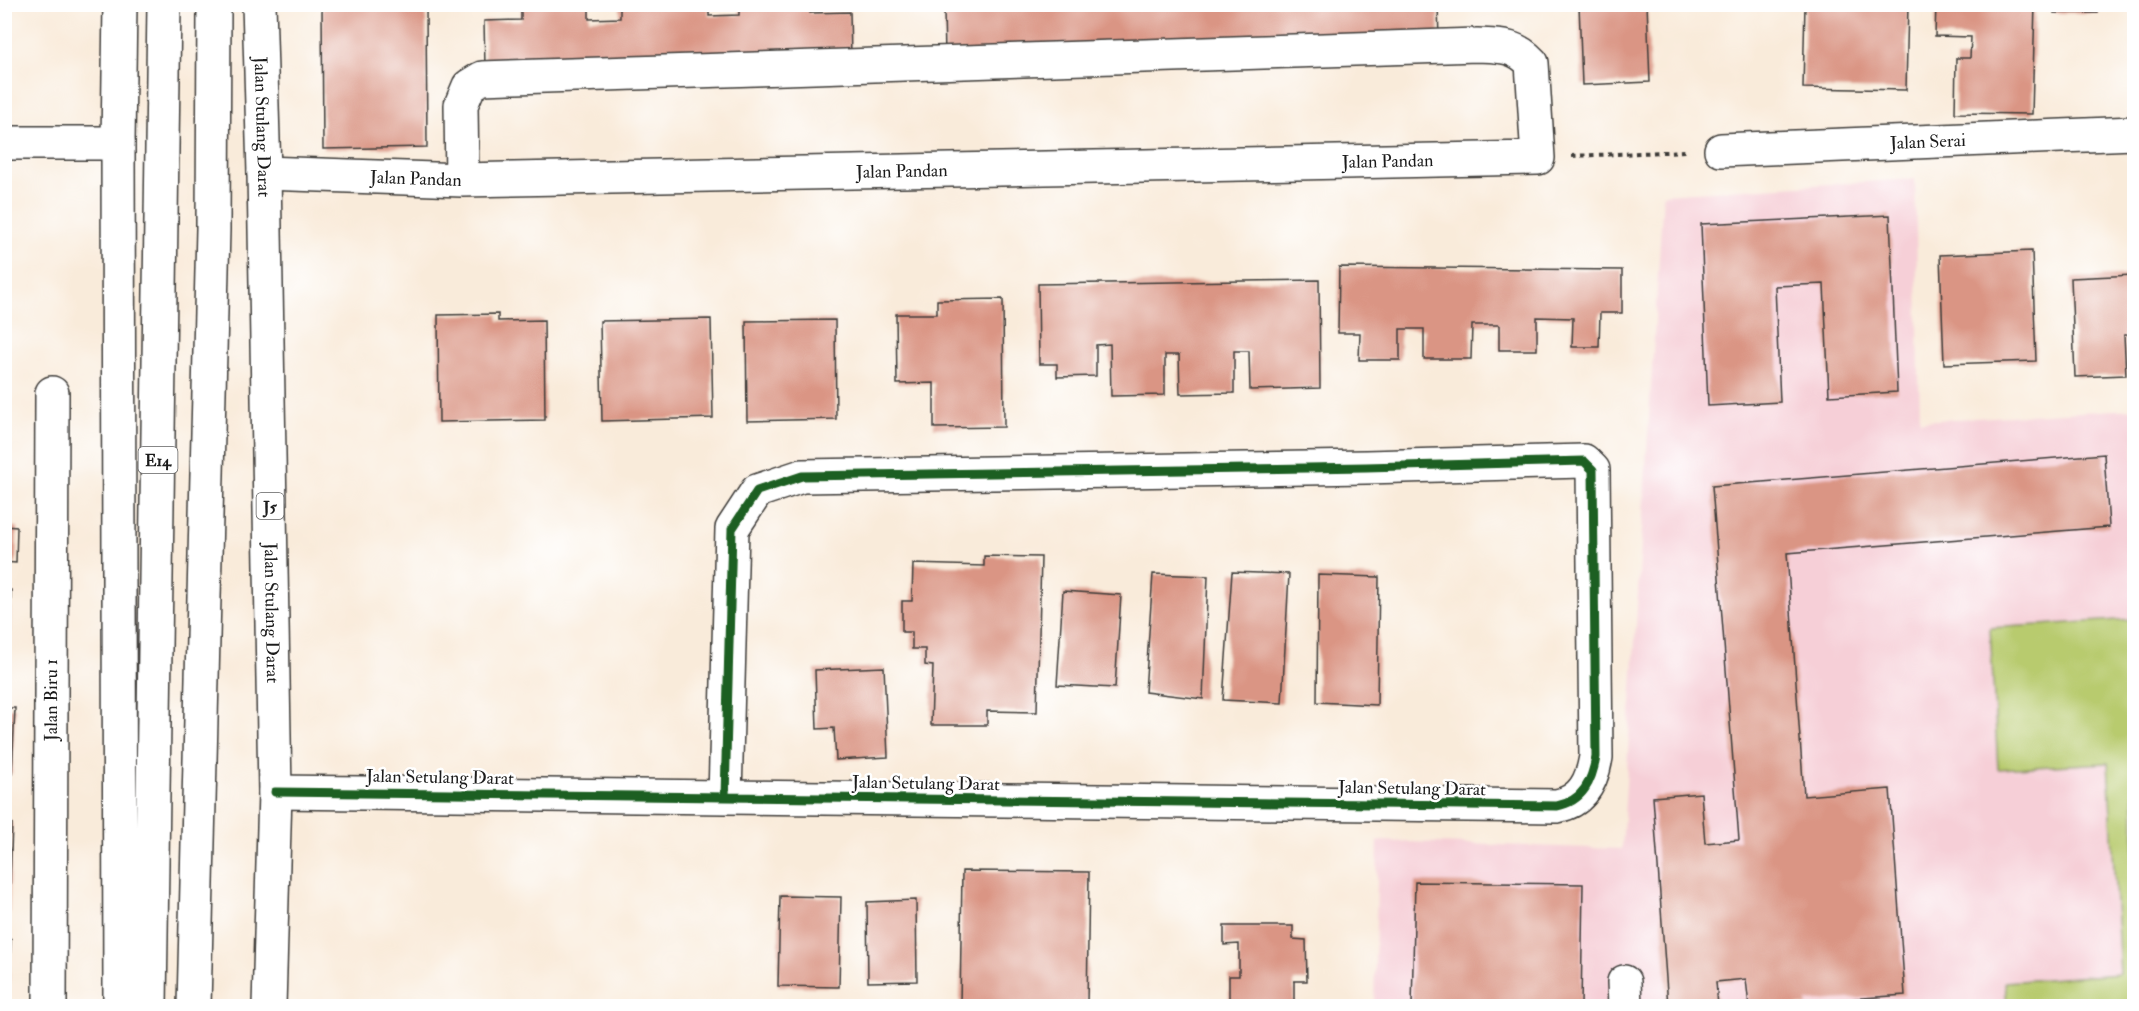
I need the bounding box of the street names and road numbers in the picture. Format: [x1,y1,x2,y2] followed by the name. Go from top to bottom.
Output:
[249,55,275,198] street label: Jalan Stulang Darat
[1888,129,1966,155] street label: Jalan Serai
[1341,149,1434,174] street label: Jalan Pandan
[855,159,948,184] street label: Jalan Pandan
[369,166,462,192] street label: Jalan Pandan
[138,447,178,473] road number: E14
[256,493,284,519] road number: J5
[259,541,284,684] street label: Jalan Stulang Darat
[40,659,63,742] street label: Jalan Biru 1
[365,765,514,790] street label: Jalan Setulang Darat
[851,771,1000,796] street label: Jalan Setulang Darat
[1337,776,1486,801] street label: Jalan Setulang Darat

